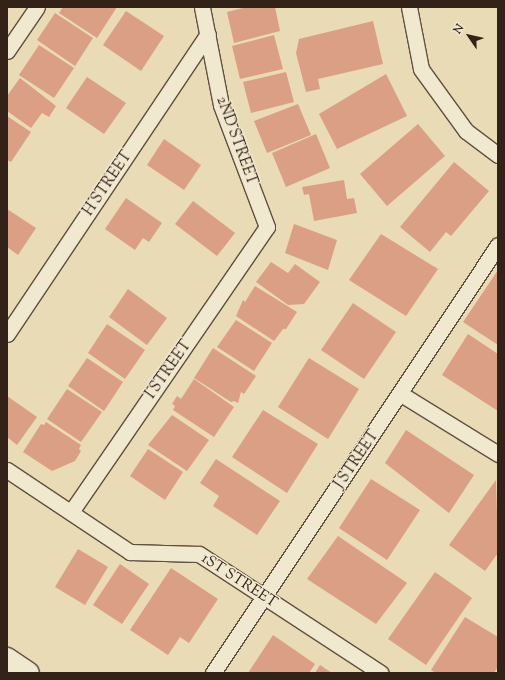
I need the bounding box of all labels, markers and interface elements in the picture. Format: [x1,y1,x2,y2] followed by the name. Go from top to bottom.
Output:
[449,16,489,56] north arrow
[450,21,468,37] text: N
[212,94,260,188] street label: 2ND STREET
[80,148,136,220] street label: H STREET
[142,337,196,403] street label: I STREET
[331,427,383,493] street label: J STREET
[198,550,280,612] street label: 1ST STREET

